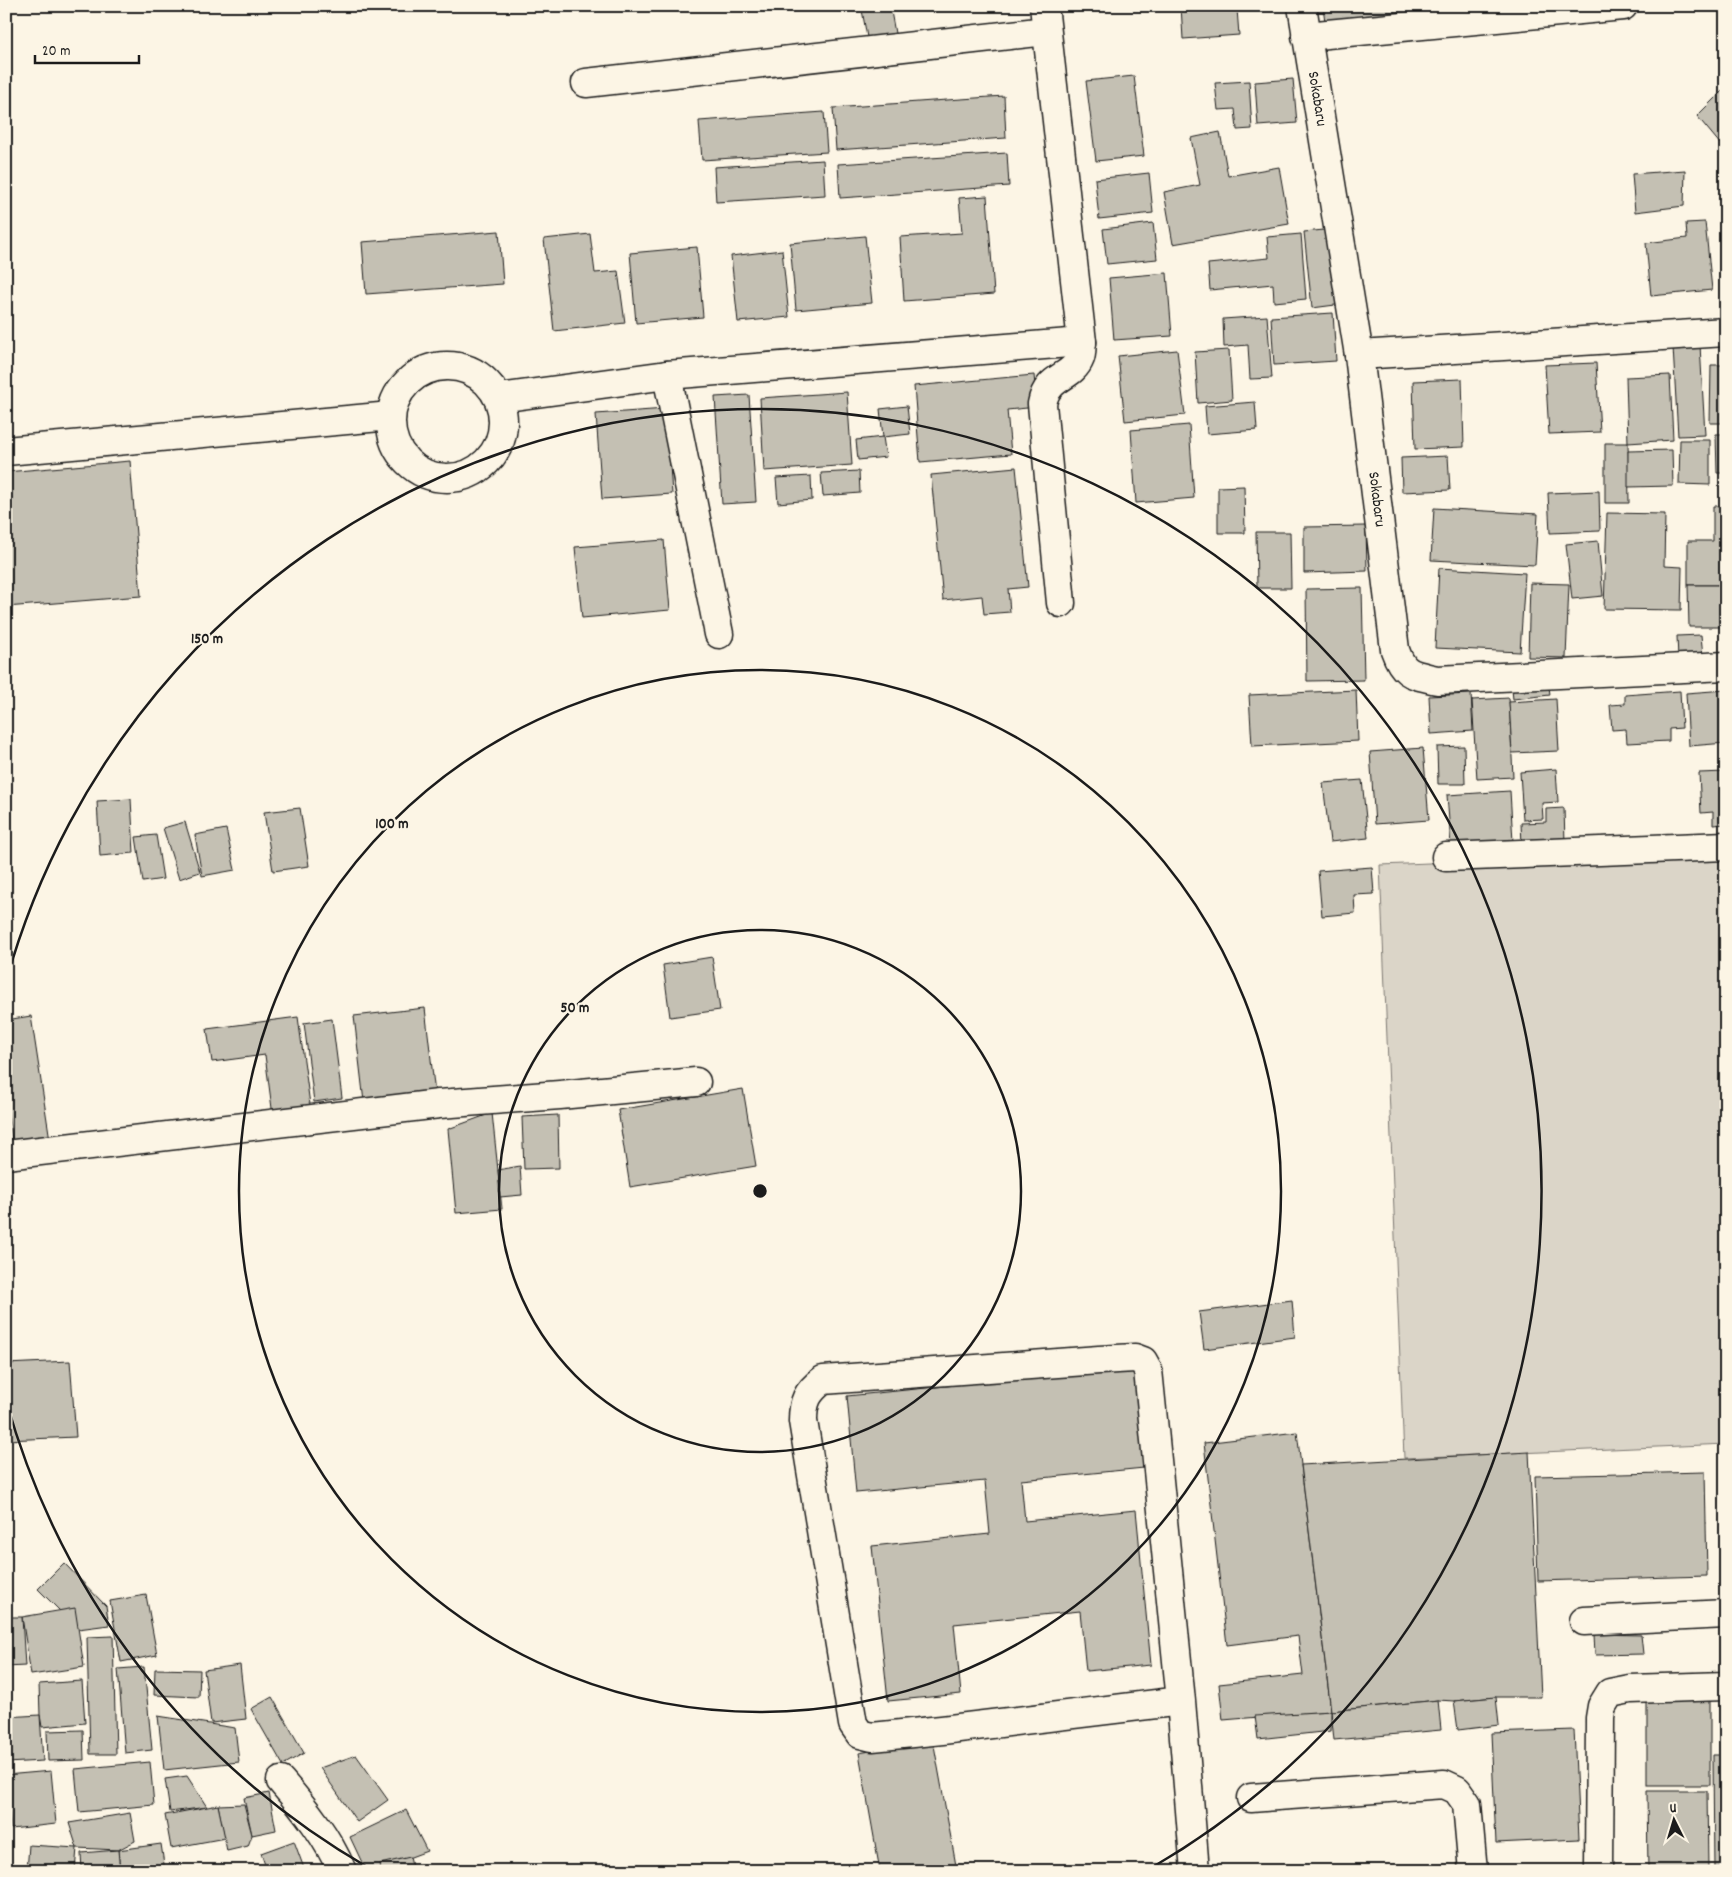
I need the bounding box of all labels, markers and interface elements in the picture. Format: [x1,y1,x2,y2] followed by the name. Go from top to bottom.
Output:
[35,32,139,64] scale bar
[42,41,70,63] text: 20 m
[1301,69,1333,128] street label: Sokabaru
[1362,470,1391,528] street label: Sokabaru
[191,629,223,651] text: 150 m
[375,814,409,836] text: 100 m
[561,998,589,1020] text: 50 m
[751,1182,769,1200] centre of rings
[1650,1794,1700,1844] north arrow
[1669,1799,1678,1819] text: U

